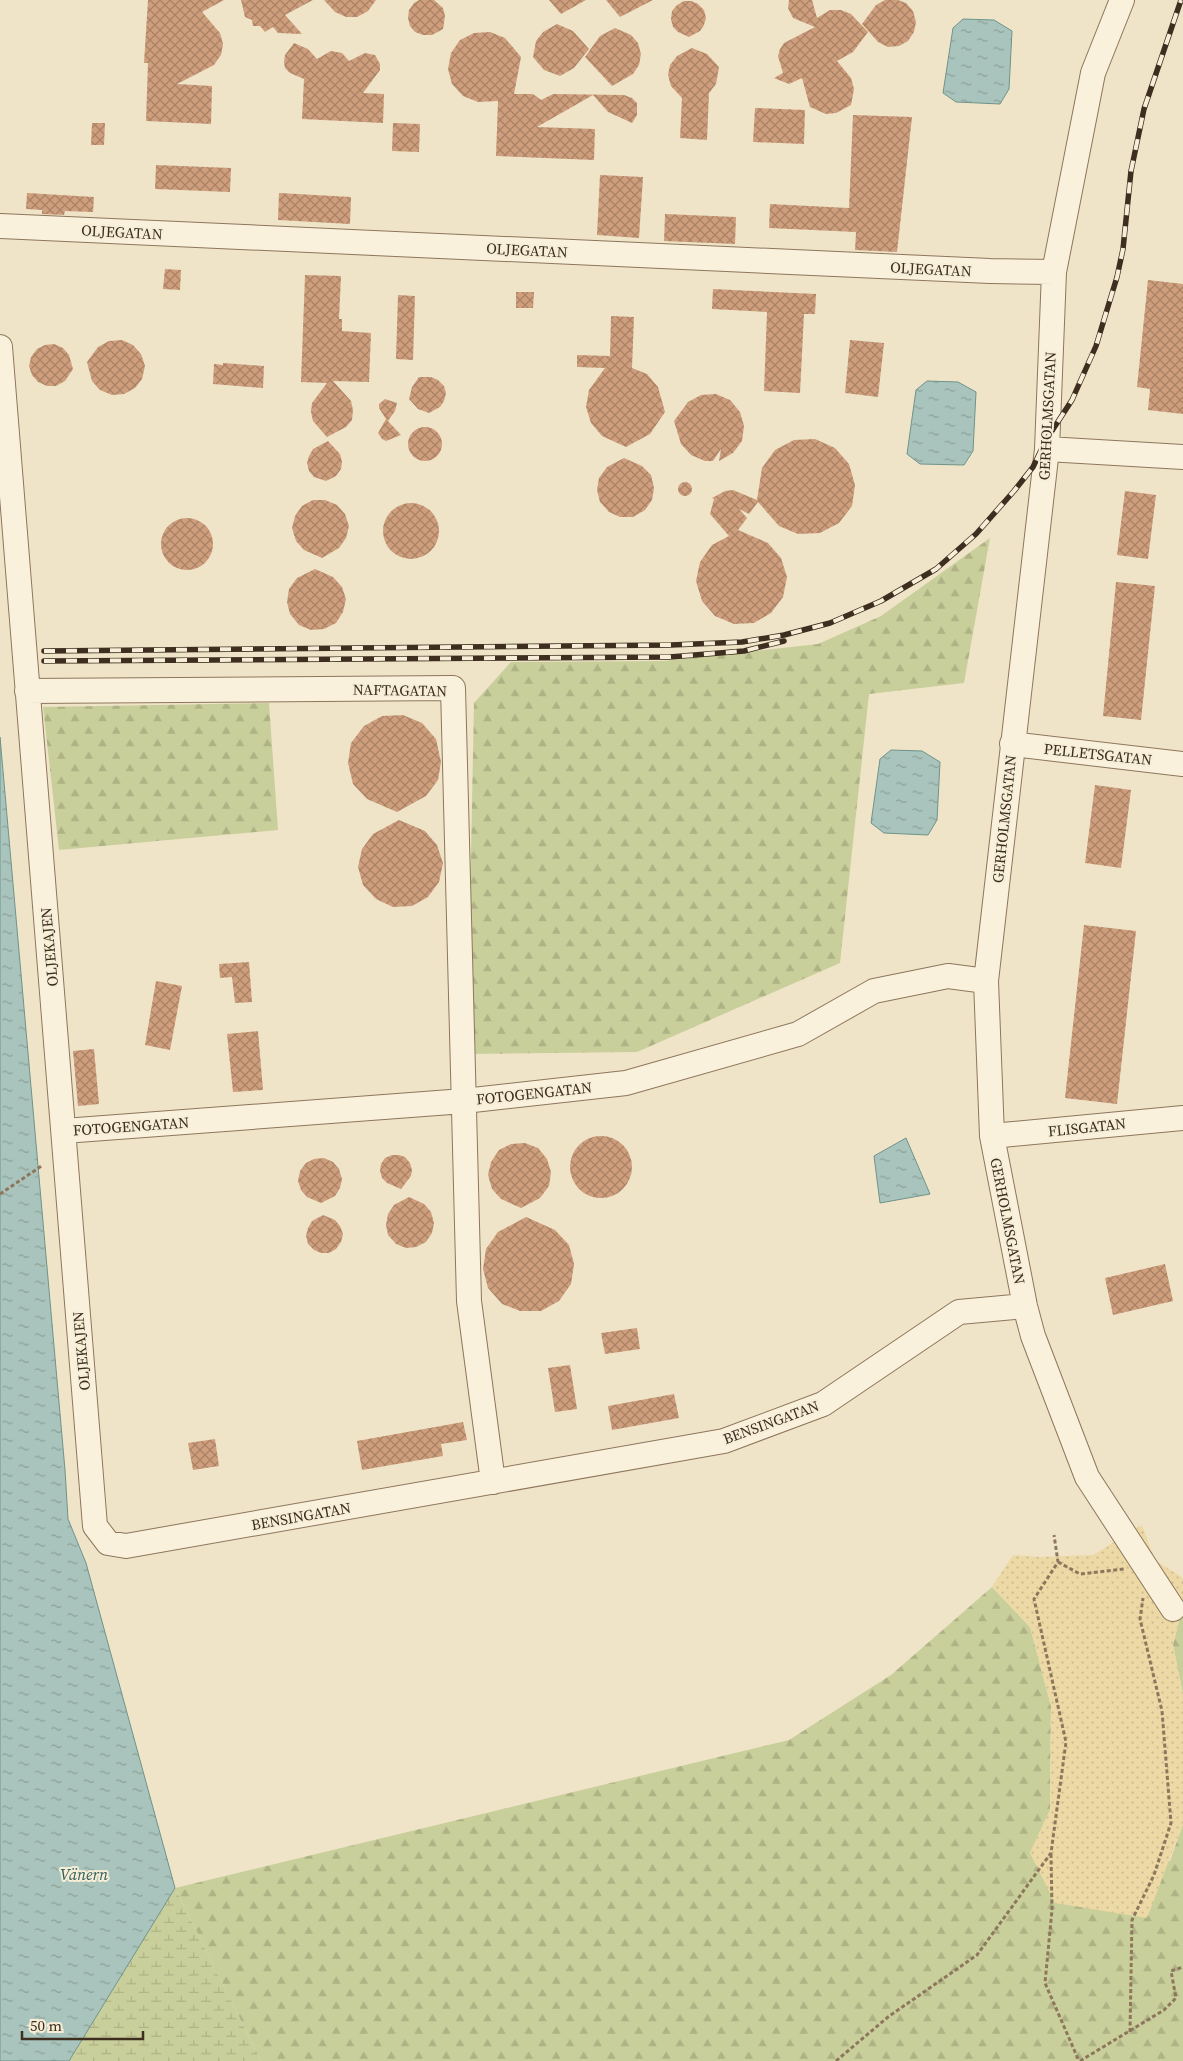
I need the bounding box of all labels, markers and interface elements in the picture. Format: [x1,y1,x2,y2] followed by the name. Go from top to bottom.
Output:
[81,219,163,245] street label: OLJEGATAN
[486,237,568,263] street label: OLJEGATAN
[890,256,972,282] street label: OLJEGATAN
[1033,351,1061,481] street label: GERHOLMSGATAN
[353,679,447,701] street label: NAFTAGATAN
[1043,738,1153,770] street label: PELLETSGATAN
[987,754,1021,884] street label: GERHOLMSGATAN
[35,907,63,987] street label: OLJEKAJEN
[475,1076,593,1110] street label: FOTOGENGATAN
[72,1111,190,1141] street label: FOTOGENGATAN
[1047,1112,1127,1142] street label: FLISGATAN
[985,1156,1031,1286] street label: GERHOLMSGATAN
[67,1311,95,1391] street label: OLJEKAJEN
[720,1395,822,1449] street label: BENSINGATAN
[250,1497,352,1535] street label: BENSINGATAN
[60,1863,108,1885] water label: Vänern
[22,2008,144,2040] scale bar
[30,2015,62,2036] text: 50 m

